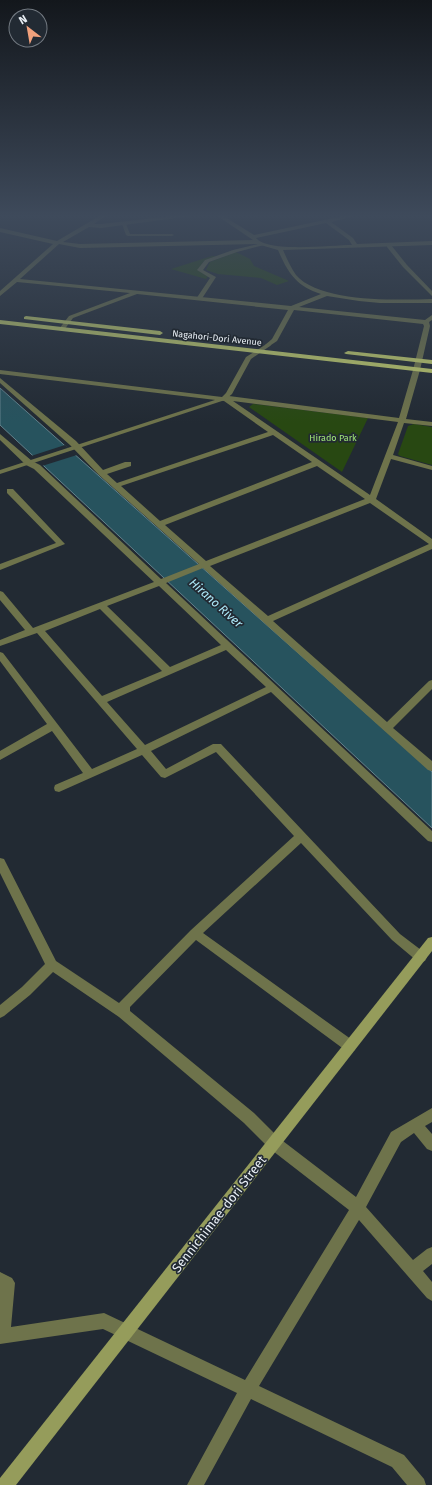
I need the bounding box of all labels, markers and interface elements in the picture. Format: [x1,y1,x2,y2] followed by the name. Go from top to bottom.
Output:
[8,8,48,48] north arrow
[17,12,30,27] text: N
[172,328,262,348] street label: Nagahori-Dori Avenue
[309,433,357,443] park label: Hirado Park
[187,576,246,631] water label: Hirano River
[169,1152,269,1275] street label: Sennichimae-dori Street

